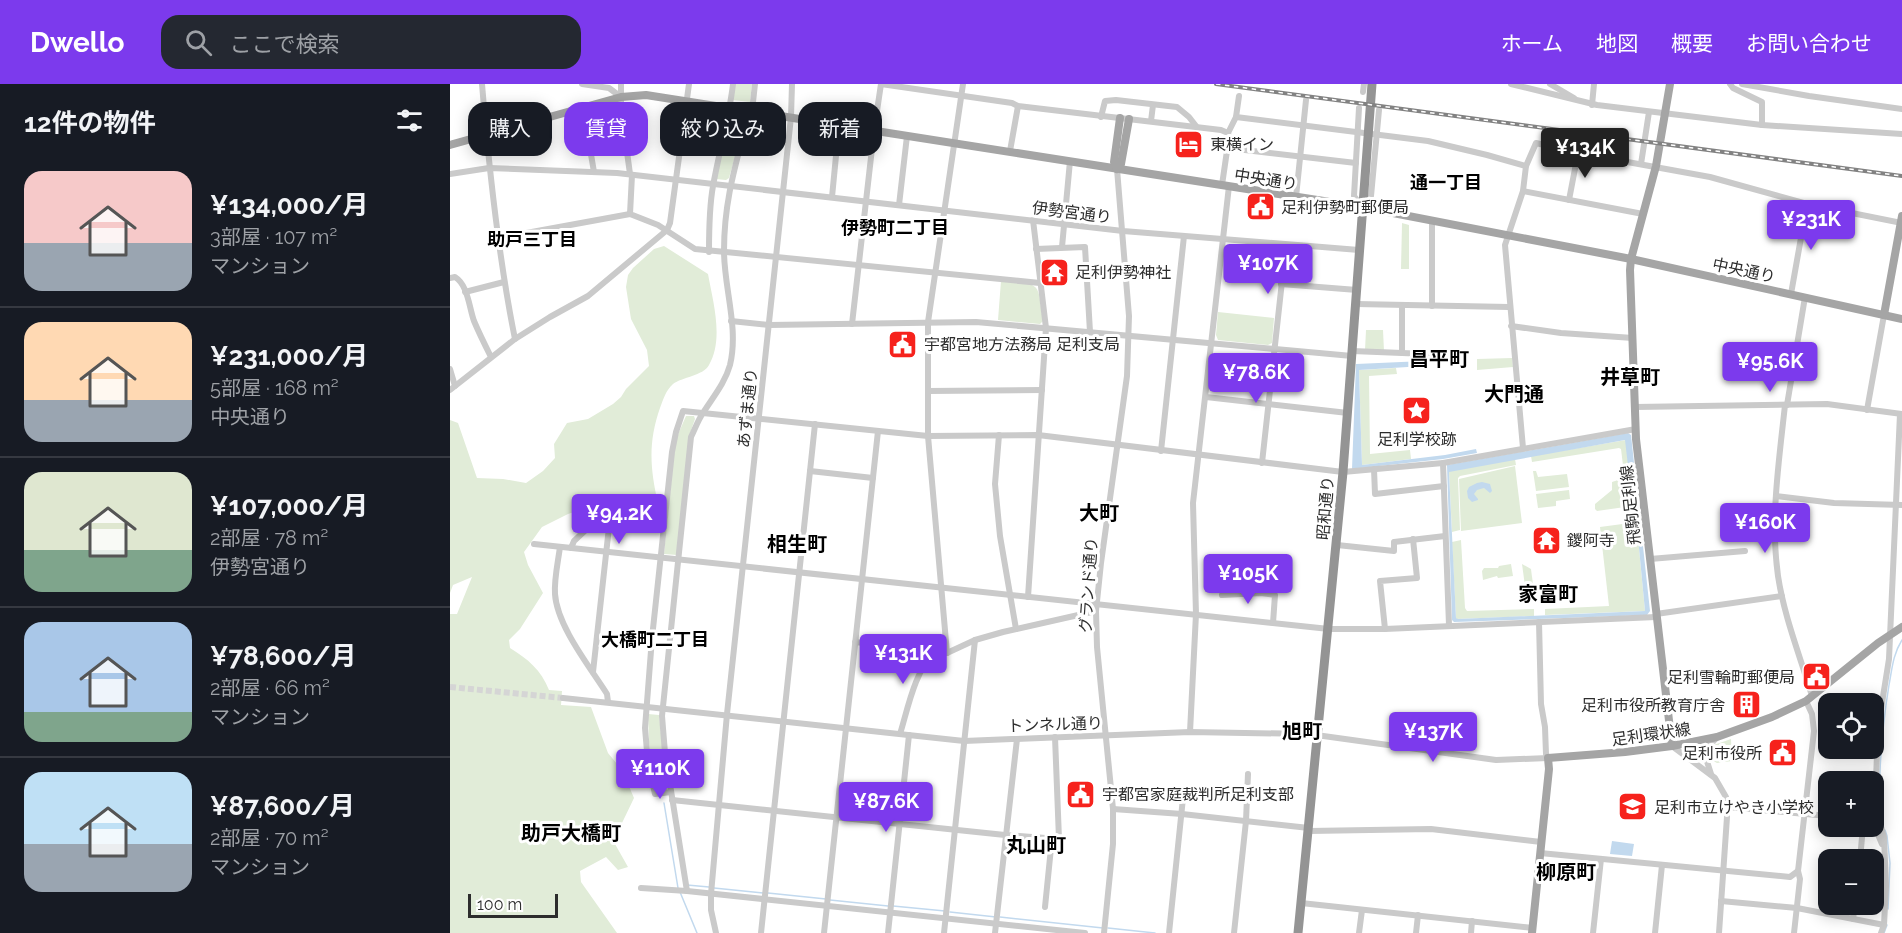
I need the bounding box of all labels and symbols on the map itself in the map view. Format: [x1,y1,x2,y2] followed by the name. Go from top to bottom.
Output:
[1173,128,1205,160] hotel icon: 東横イン
[1543,128,1627,179] pin: ¥134K
[1210,135,1274,154] place label: 東横イン
[1233,165,1299,194] street label: 中央通り
[1410,172,1482,193] district label: 通一丁目
[1244,191,1276,223] public building icon: 足利伊勢町郵便局
[1031,198,1113,227] street label: 伊勢宮通り
[1281,198,1409,217] place label: 足利伊勢町郵便局
[1769,200,1853,251] pin: ¥231K
[841,217,949,238] district label: 伊勢町二丁目
[487,229,577,250] district label: 助戸三丁目
[1226,244,1310,295] pin: ¥107K
[1711,255,1777,286] street label: 中央通り
[1038,256,1070,288] temple icon: 足利伊勢神社
[1075,263,1171,282] place label: 足利伊勢神社
[887,328,919,360] public building icon: 宇都宮地方法務局 足利支局
[924,335,1120,354] place label: 宇都宮地方法務局 足利支局
[1721,342,1819,393] pin: ¥95.6K
[1409,347,1469,371] district label: 昌平町
[1207,353,1305,404] pin: ¥78.6K
[1600,365,1660,389] district label: 井草町
[734,367,761,449] street label: あずま通り
[1484,382,1544,406] district label: 大門通
[1401,395,1433,427] place icon: 足利学校跡
[1377,430,1457,449] place label: 足利学校跡
[1617,464,1644,546] street label: 飛駒足利線
[1313,475,1338,541] street label: 昭和通り
[570,494,668,545] pin: ¥94.2K
[1079,501,1119,525] district label: 大町
[1723,503,1807,554] pin: ¥160K
[1530,524,1562,556] temple icon: 鑁阿寺
[1567,531,1615,550] place label: 鑁阿寺
[767,532,827,556] district label: 相生町
[1076,536,1101,634] street label: グランド通り
[1206,554,1290,605] pin: ¥105K
[1518,582,1578,606] district label: 家富町
[601,629,709,650] district label: 大橋町二丁目
[861,634,945,685] pin: ¥131K
[1800,661,1832,693] public building icon: 足利雪輪町郵便局
[1667,668,1795,687] place label: 足利雪輪町郵便局
[1730,689,1762,721] building icon: 足利市役所教育庁舎
[1581,696,1725,715] place label: 足利市役所教育庁舎
[1391,712,1475,763] pin: ¥137K
[1007,713,1103,736] street label: トンネル通り
[1282,719,1322,743] district label: 旭町
[1610,720,1692,749] street label: 足利環状線
[1767,737,1799,769] public building icon: 足利市役所
[1682,744,1762,763] place label: 足利市役所
[618,749,702,800] pin: ¥110K
[1065,778,1097,810] public building icon: 宇都宮家庭裁判所足利支部
[837,782,935,833] pin: ¥87.6K
[1102,785,1294,804] place label: 宇都宮家庭裁判所足利支部
[1617,791,1649,823] school or university icon: 足利市立けやき小学校
[1654,798,1814,817] place label: 足利市立けやき小学校
[521,821,621,845] district label: 助戸大橋町
[1006,833,1066,857] district label: 丸山町
[1536,860,1596,884] district label: 柳原町
[468,891,558,918] scale bar

